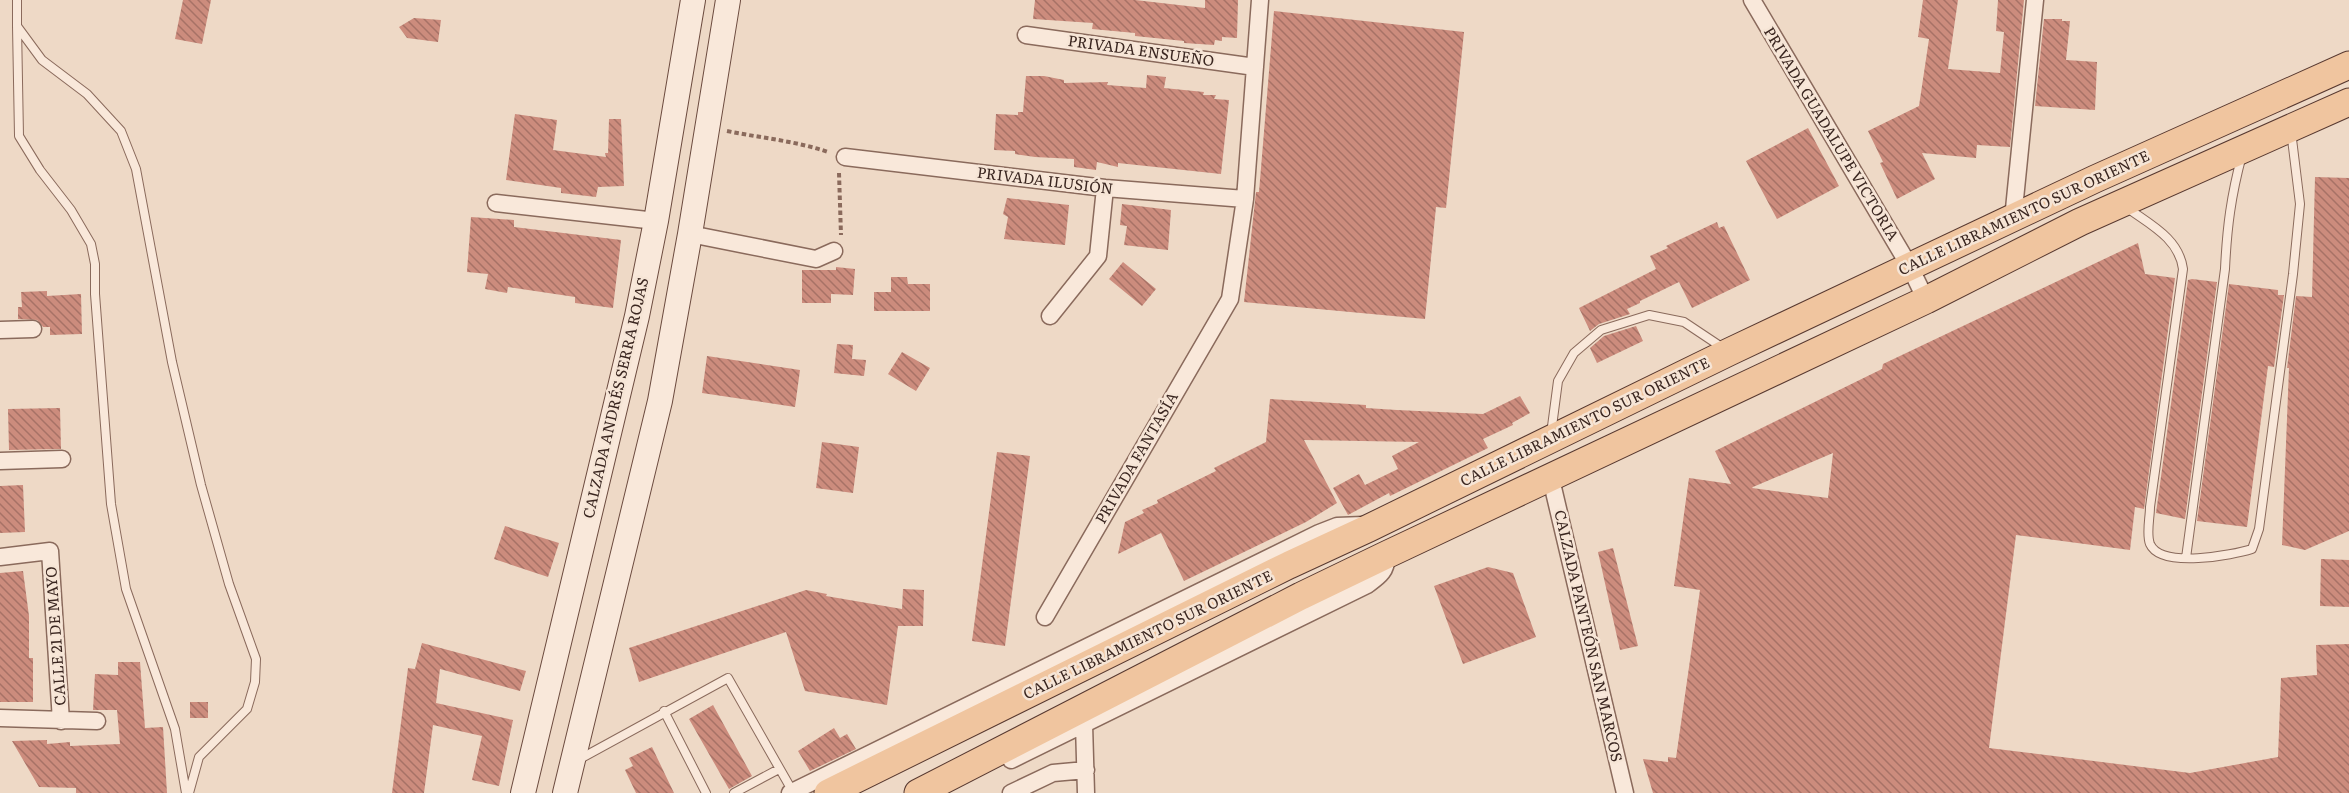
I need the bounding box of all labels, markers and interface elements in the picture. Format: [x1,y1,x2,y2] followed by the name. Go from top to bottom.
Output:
[1759,22,1906,245] street label: PRIVADA GUADALUPE VICTORIA
[1067,28,1216,71] street label: PRIVADA ENSUEÑO
[1894,143,2153,280] street label: CALLE LIBRAMIENTO SUR ORIENTE
[976,160,1115,199] street label: PRIVADA ILUSIÓN
[576,275,653,520] street label: CALZADA ANDRÉS SERRA ROJAS
[1456,350,1713,491] street label: CALLE LIBRAMIENTO SUR ORIENTE
[1088,387,1183,528] street label: PRIVADA FANTASÍA
[1549,508,1630,764] street label: CALZADA PANTEÓN SAN MARCOS
[1019,563,1276,704] street label: CALLE LIBRAMIENTO SUR ORIENTE
[38,566,71,706] street label: CALLE 21 DE MAYO

